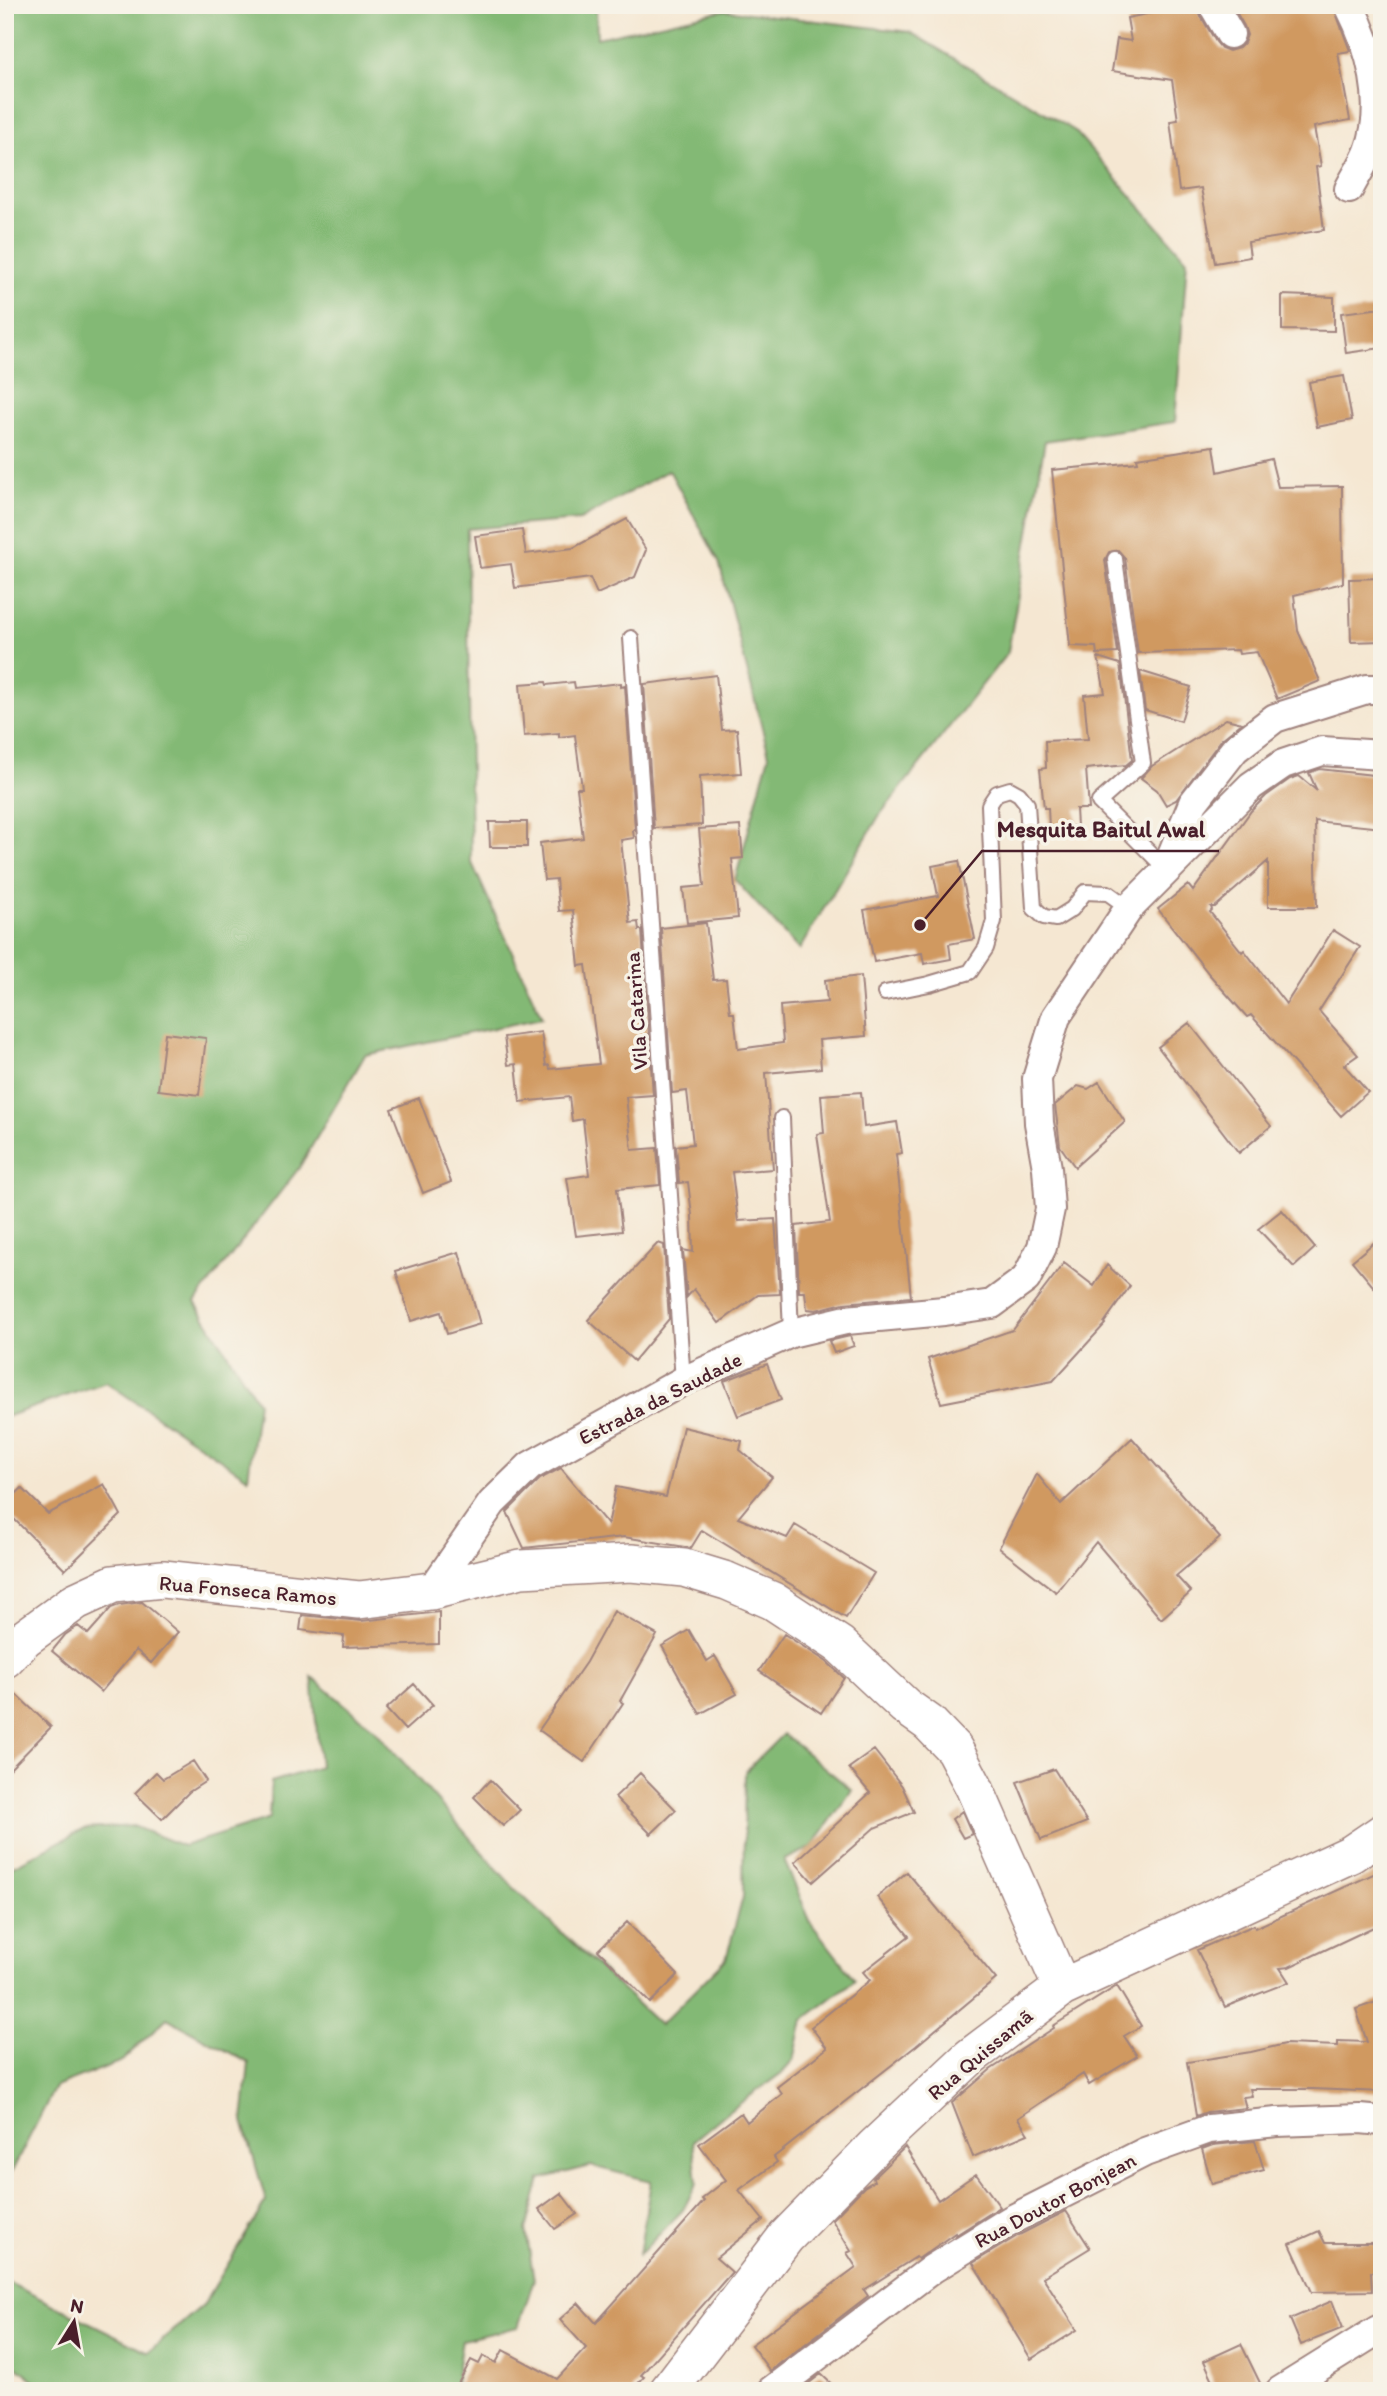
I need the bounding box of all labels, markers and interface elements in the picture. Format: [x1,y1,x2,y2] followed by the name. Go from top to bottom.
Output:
[982,807,1219,851] callout: Mesquita Baitul Awal
[997,815,1206,843] text: Mesquita Baitul Awal
[619,951,653,1071] street label: Vila Catarina
[574,1346,746,1450] street label: Estrada da Saudade
[158,1570,338,1610] street label: Rua Fonseca Ramos
[922,2003,1038,2105] street label: Rua Quissamã
[970,2147,1140,2253] street label: Rua Doutor Bonjean
[38,2288,108,2358] north arrow
[69,2293,86,2318] text: N

